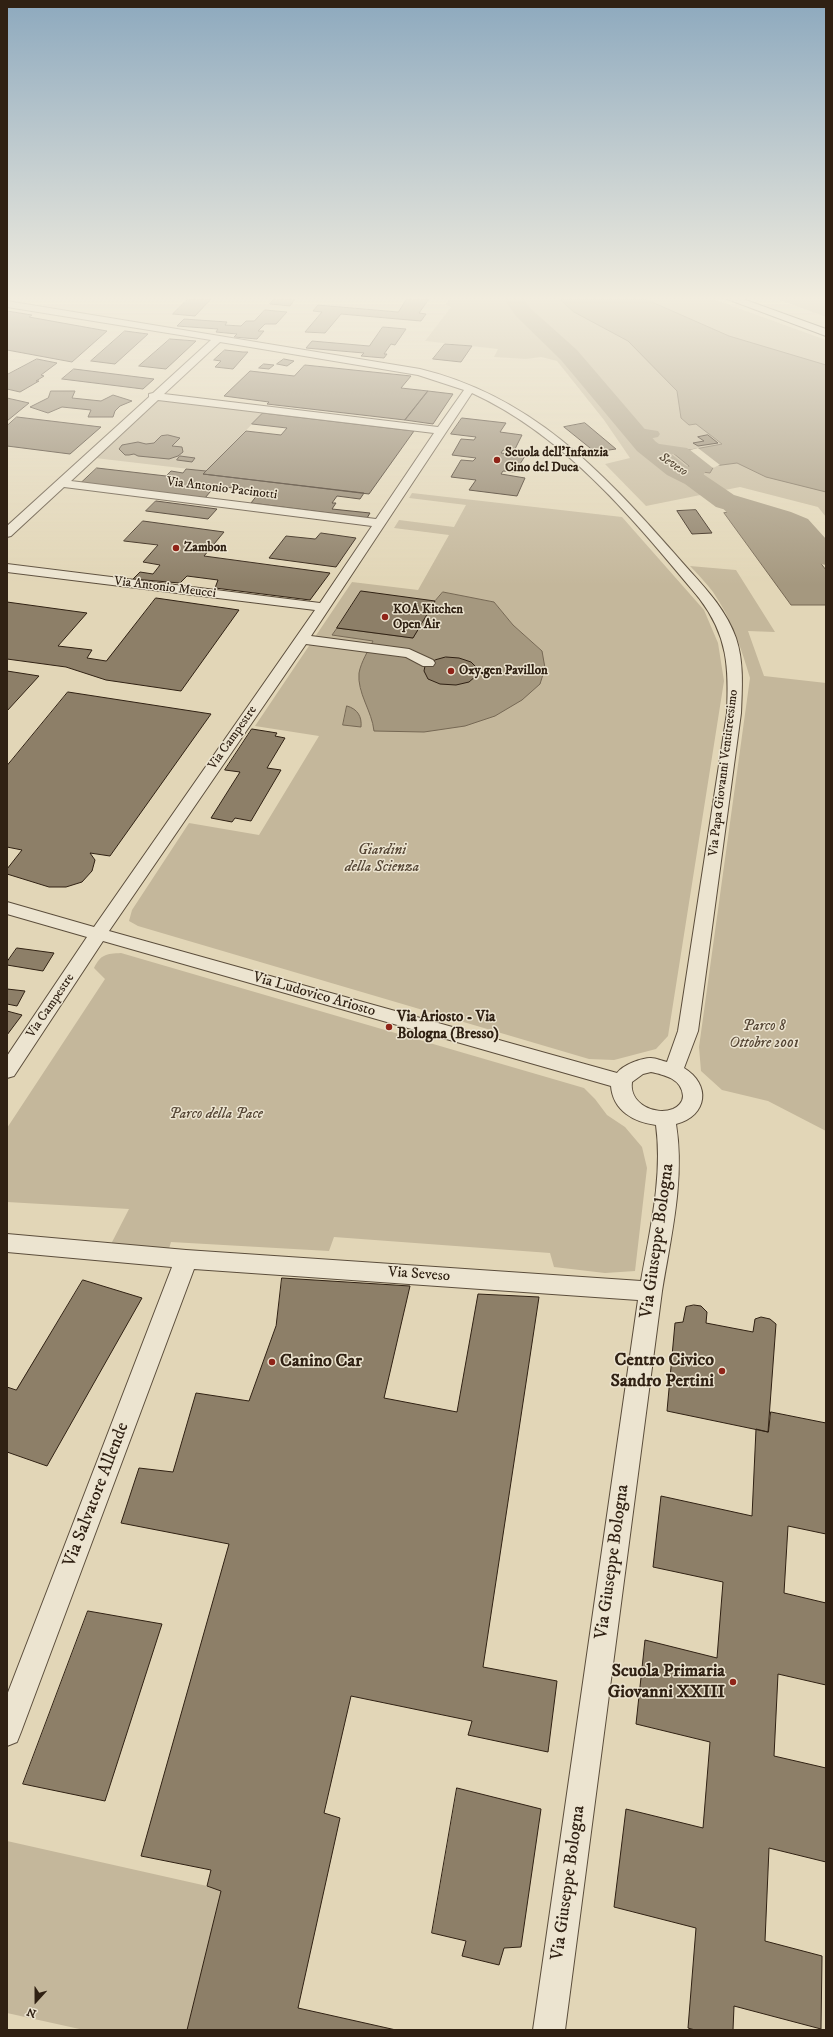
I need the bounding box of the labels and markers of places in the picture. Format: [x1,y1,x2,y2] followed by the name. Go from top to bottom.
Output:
[505,445,608,476] place label: Scuola dell'Infanzia Cino del Duca
[492,455,502,465] marker: Scuola dell'Infanzia Cino del Duca
[184,540,227,556] place label: Zambon
[171,543,181,553] marker: Zambon
[393,602,463,633] place label: KOA Kitchen Open Air
[380,612,390,622] marker: KOA Kitchen Open Air
[459,663,548,679] place label: Oxy.gen Pavillon
[446,666,456,676] marker: Oxy.gen Pavillon
[397,1009,499,1044] place label: Via Ariosto - Via Bologna (Bresso)
[384,1022,394,1032] marker: Via Ariosto - Via Bologna (Bresso)
[610,1350,714,1392] place label: Centro Civico Sandro Pertini
[280,1351,362,1373] place label: Canino Car
[267,1357,277,1367] marker: Canino Car
[717,1366,727,1376] marker: Centro Civico Sandro Pertini
[608,1661,725,1704] place label: Scuola Primaria Giovanni XXIII
[728,1677,738,1687] marker: Scuola Primaria Giovanni XXIII

